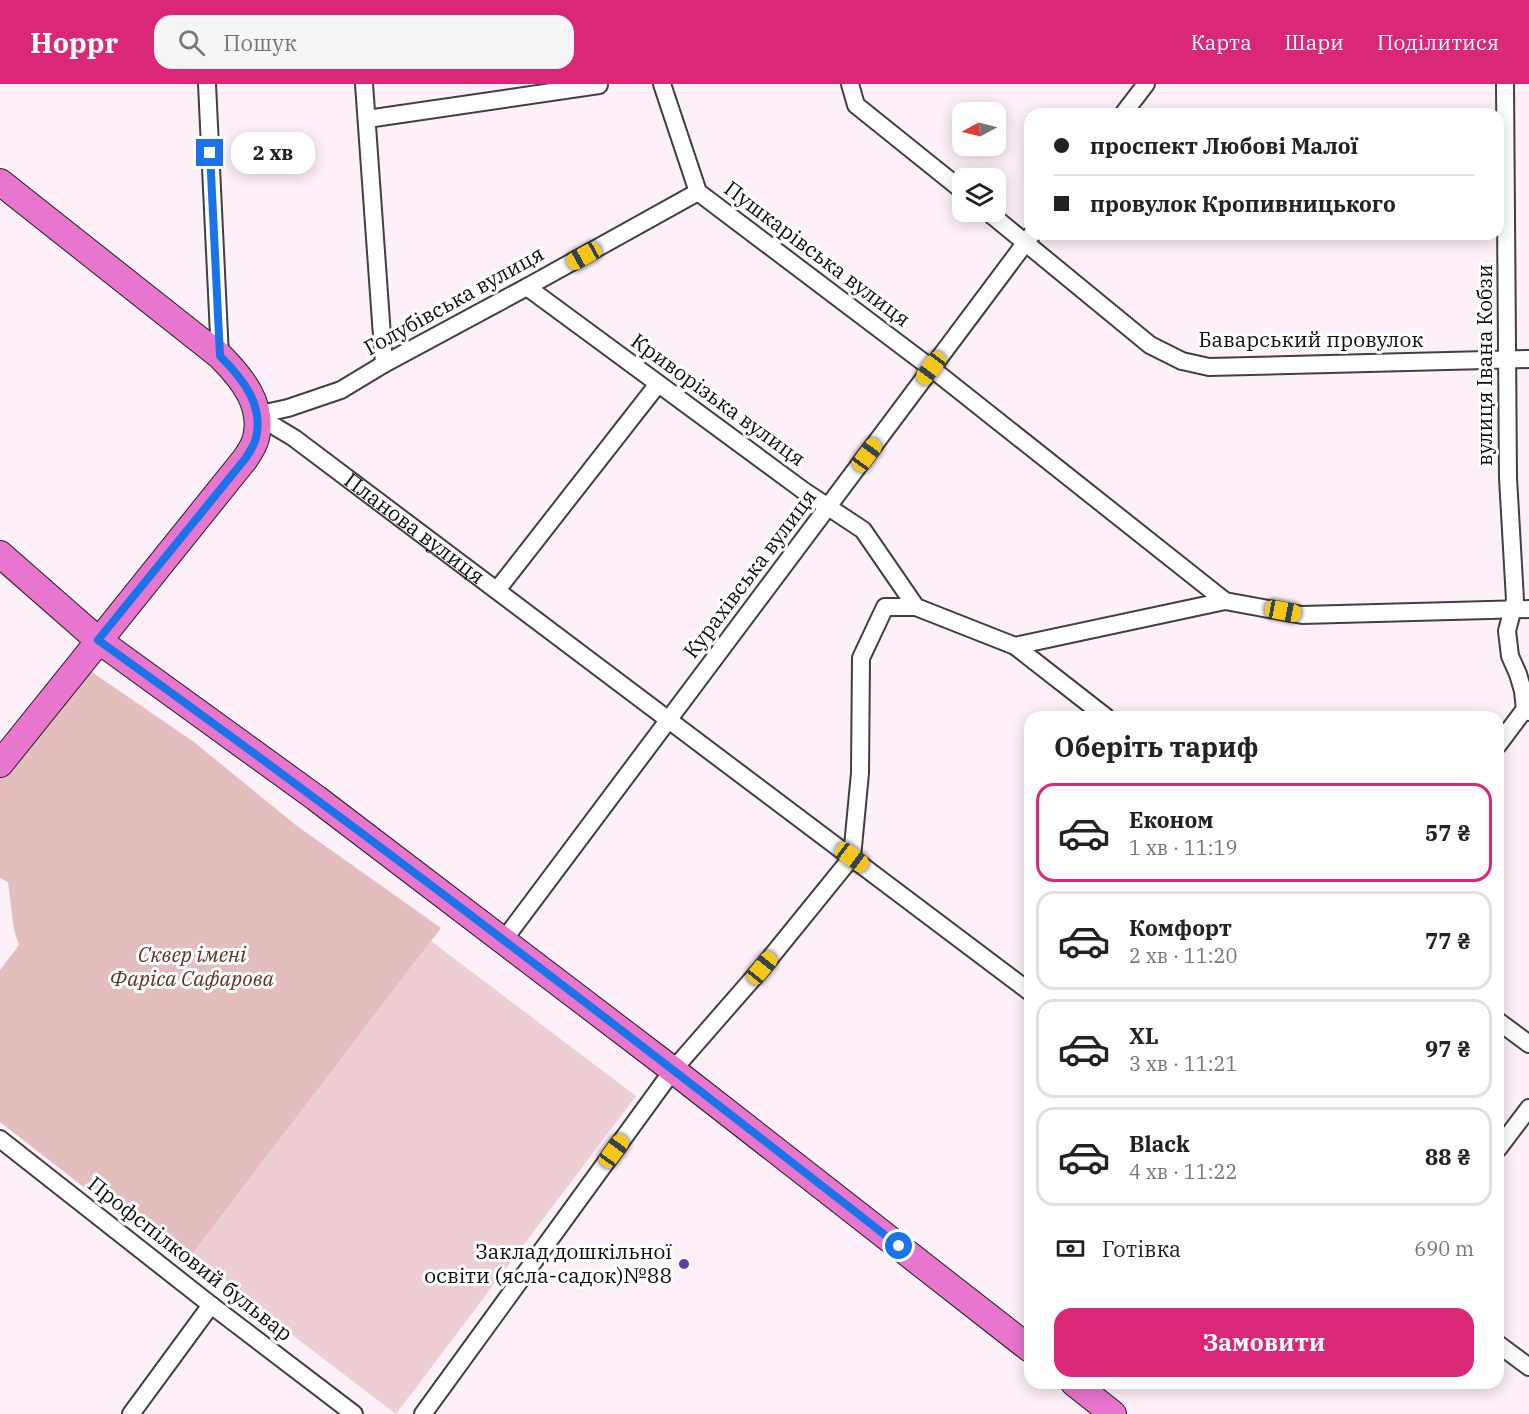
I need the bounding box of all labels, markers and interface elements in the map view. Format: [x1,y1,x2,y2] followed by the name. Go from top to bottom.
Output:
[154,15,574,69] search box
[30,24,118,61] text: Hoppr
[175,26,208,59] icon: search
[223,28,297,57] text: Пошук
[1191,28,1252,56] text: Карта
[1285,28,1344,56] text: Шари
[1377,28,1499,56] text: Поділитися
[952,102,1006,156] north arrow
[952,102,1006,222] map controls
[1090,131,1358,160] text: проспект Любові Малої
[231,132,315,174] callout: 2 хв
[196,139,223,166] route end
[253,139,293,166] text: 2 хв
[952,168,1006,222] button: layers
[719,174,916,332] street label: Пушкарівська вулиця
[1090,189,1396,218] text: провулок Кропивницького
[359,239,548,361] street label: Голубівська вулиця
[564,239,604,273] car
[1470,264,1498,466] street label: вулиця Івана Кобзи
[1198,325,1424,353] street label: Баварський провулок
[626,326,811,472] street label: Криворізька вулиця
[913,348,949,388] car
[849,435,885,475] car
[339,466,491,590] street label: Планова вулиця
[676,483,822,664] street label: Курахівська вулиця
[1264,599,1302,623] car
[1054,729,1259,764] text: Оберіть тариф
[1129,805,1214,834] text: Економ
[1057,806,1111,860] icon: car
[1425,818,1471,847] text: 57 ₴
[1129,834,1238,861] text: 1 хв · 11:19
[832,839,872,875] car
[1129,913,1232,942] text: Комфорт
[1057,914,1111,968] icon: car
[1425,926,1471,955] text: 77 ₴
[110,940,274,992] park label: Сквер імені Фаріса Сафарова
[1129,942,1238,969] text: 2 хв · 11:20
[744,948,780,988] car
[1129,1021,1159,1050] text: XL
[1057,1022,1111,1076] icon: car
[1425,1034,1471,1063] text: 97 ₴
[1129,1050,1238,1077] text: 3 хв · 11:21
[1129,1129,1190,1158] text: Black
[1057,1130,1111,1184] icon: car
[596,1131,632,1171] car
[1425,1142,1471,1171] text: 88 ₴
[1129,1158,1238,1185] text: 4 хв · 11:22
[83,1169,299,1347] street label: Профспілковий бульвар
[885,1232,912,1259] route start
[1054,1232,1087,1265] icon: cash
[1102,1234,1181,1263] text: Готівка
[1414,1235,1474,1262] text: 690 m
[424,1237,672,1289] place label: Заклад дошкільної освіти (ясла-садок)№88
[677,1257,691,1271] marker: Заклад дошкільної освіти (ясла-садок)№88
[1054,1308,1474,1377] button: Замовити

